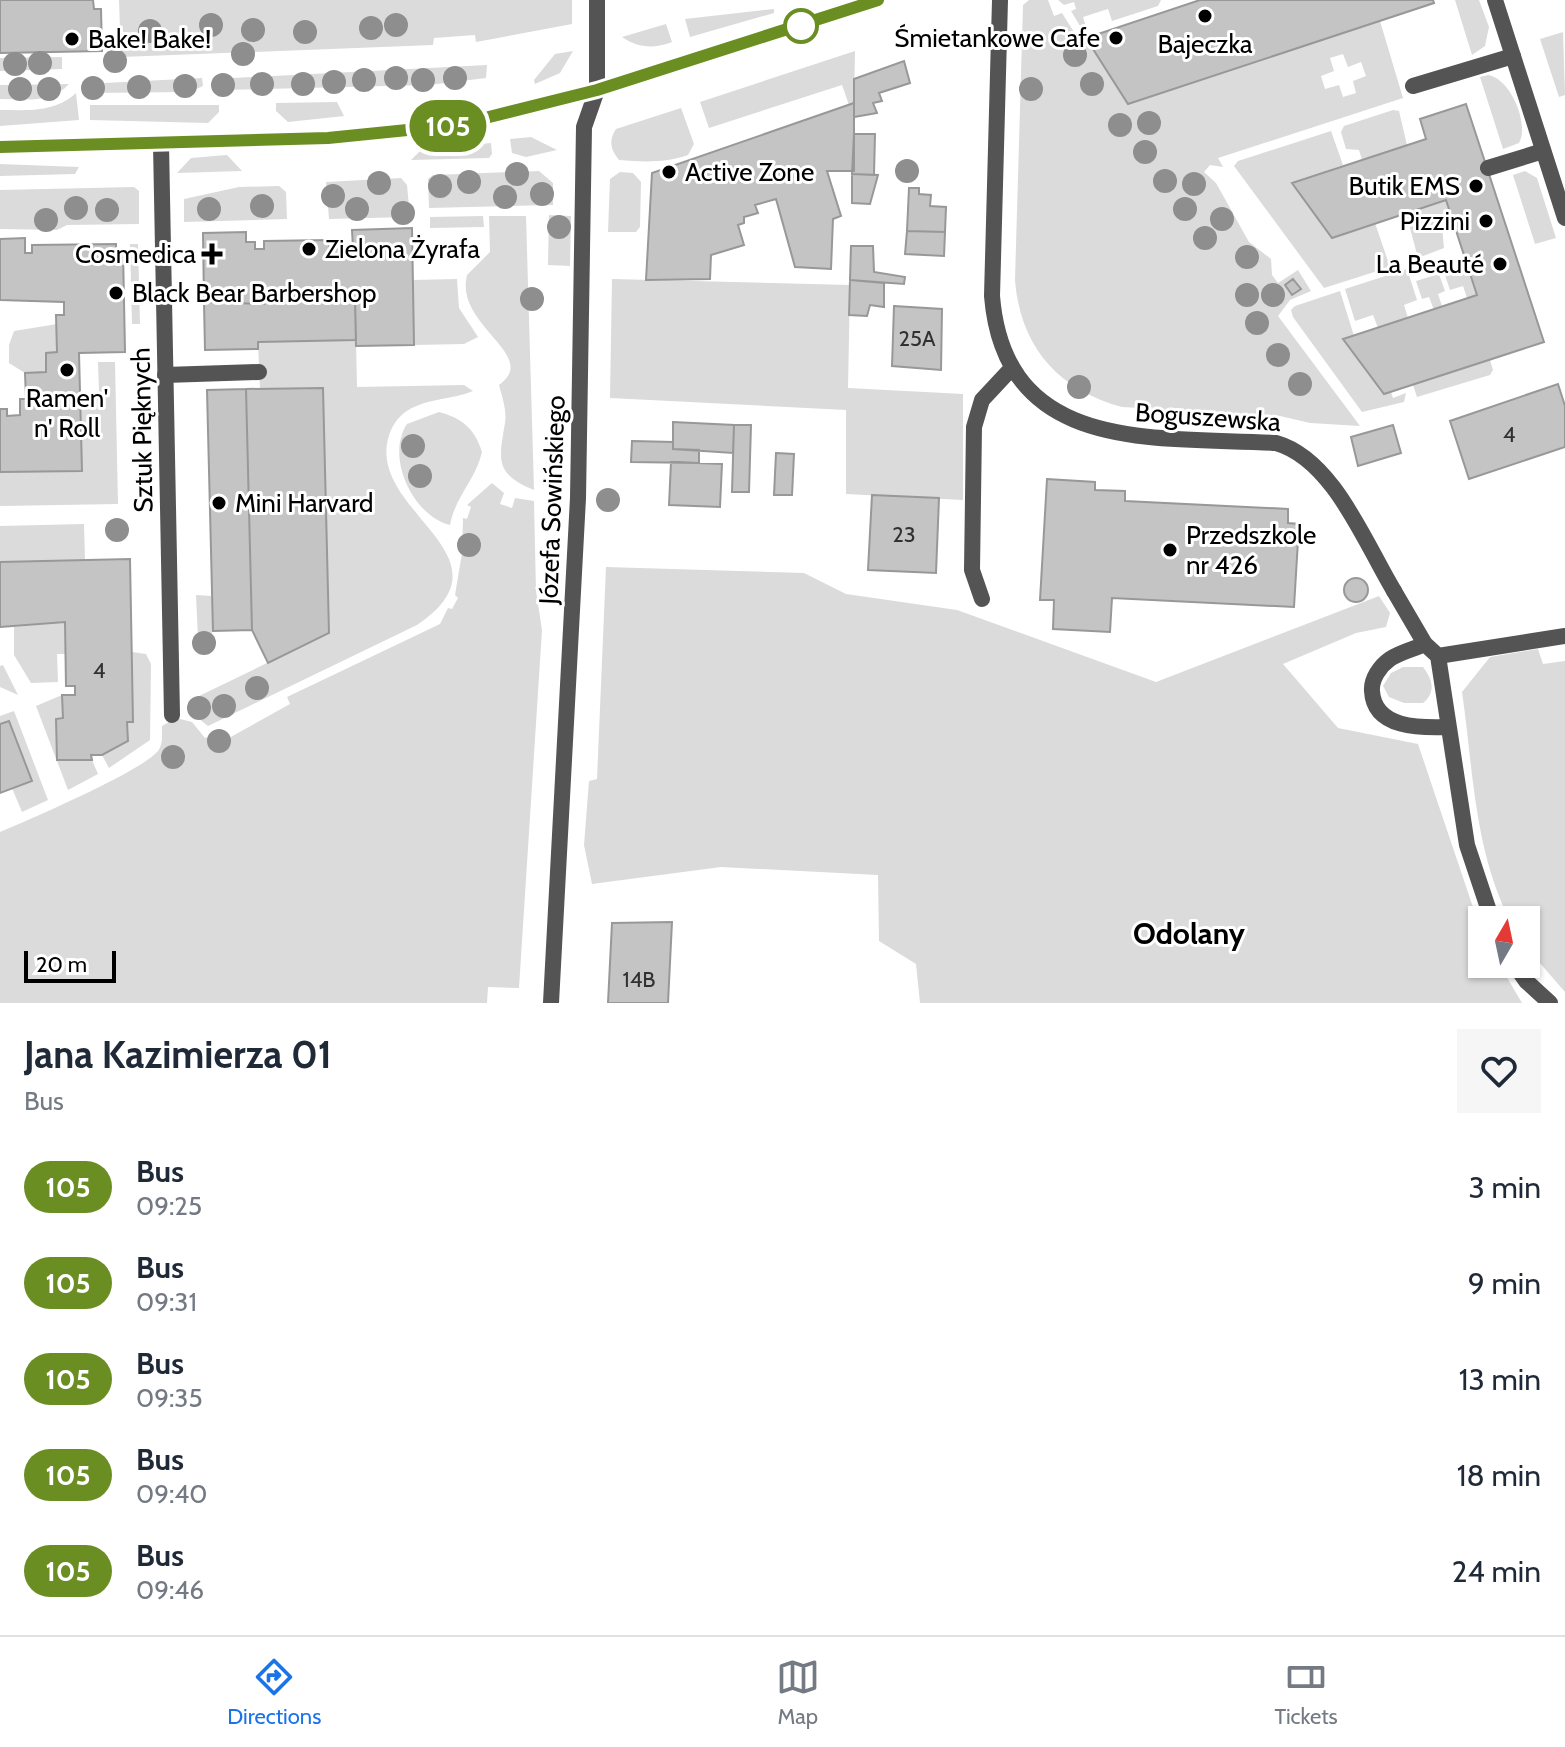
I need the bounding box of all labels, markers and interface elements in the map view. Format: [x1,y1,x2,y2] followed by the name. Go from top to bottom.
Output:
[1196,7,1214,25] marker: Bajeczka
[784,9,818,43] unlabelled marker
[894,22,1100,54] place label: Śmietankowe Cafe
[88,23,211,55] place label: Bake! Bake!
[1158,28,1253,60] place label: Bajeczka
[1107,29,1125,47] marker: Śmietankowe Cafe
[63,30,81,48] marker: Bake! Bake!
[402,100,494,152] line badge: 105
[425,109,471,143] text: 105
[685,156,814,188] place label: Active Zone
[660,163,678,181] marker: Active Zone
[1349,170,1460,202] place label: Butik EMS
[1467,177,1485,195] marker: Butik EMS
[1400,205,1470,237] place label: Pizzini
[1477,212,1495,230] marker: Pizzini
[325,233,480,265] place label: Zielona Żyrafa
[75,238,197,270] place label: Cosmedica
[300,240,318,258] marker: Zielona Żyrafa
[203,245,221,263] marker: Cosmedica
[1376,248,1484,280] place label: La Beauté
[1491,255,1509,273] marker: La Beauté
[132,277,376,309] place label: Black Bear Barbershop
[107,284,125,302] marker: Black Bear Barbershop
[899,325,936,352] house number: 25A
[125,347,159,513] street label: Sztuk Pięknych
[58,361,76,379] marker: Ramen' n' Roll
[26,382,108,444] place label: Ramen' n' Roll
[532,395,572,606] street label: Józefa Sowińskiego
[1134,396,1282,438] street label: Boguszewska
[1503,421,1516,448] house number: 4
[235,487,373,519] place label: Mini Harvard
[210,494,228,512] marker: Mini Harvard
[1186,519,1316,581] place label: Przedszkole nr 426
[892,521,916,548] house number: 23
[1161,541,1179,559] marker: Przedszkole nr 426
[93,657,106,684] house number: 4
[1468,906,1540,978] north arrow
[1468,906,1540,978] map controls
[1133,915,1246,952] district label: Odolany
[24,947,116,983] scale bar
[36,951,87,978] text: 20 m
[622,966,656,993] house number: 14B
[1457,1029,1541,1113] button: heart
[24,1031,332,1078] text: Jana Kazimierza 01
[24,1085,64,1117] text: Bus
[136,1153,184,1190] text: Bus
[1469,1169,1541,1206] text: 3 min
[45,1170,91,1204] text: 105
[136,1190,202,1222] text: 09:25
[136,1249,184,1286] text: Bus
[1468,1265,1541,1302] text: 9 min
[45,1266,91,1300] text: 105
[136,1286,197,1318] text: 09:31
[136,1345,184,1382] text: Bus
[1459,1361,1541,1398] text: 13 min
[45,1362,91,1396] text: 105
[136,1382,202,1414] text: 09:35
[136,1441,184,1478] text: Bus
[1457,1457,1541,1494] text: 18 min
[45,1458,91,1492] text: 105
[136,1478,208,1510] text: 09:40
[136,1537,184,1574] text: Bus
[1452,1553,1541,1590] text: 24 min
[45,1554,91,1588] text: 105
[136,1574,204,1606] text: 09:46
[227,1655,321,1730] tab: Directions
[776,1655,820,1730] tab: Map
[1274,1655,1338,1730] tab: Tickets

